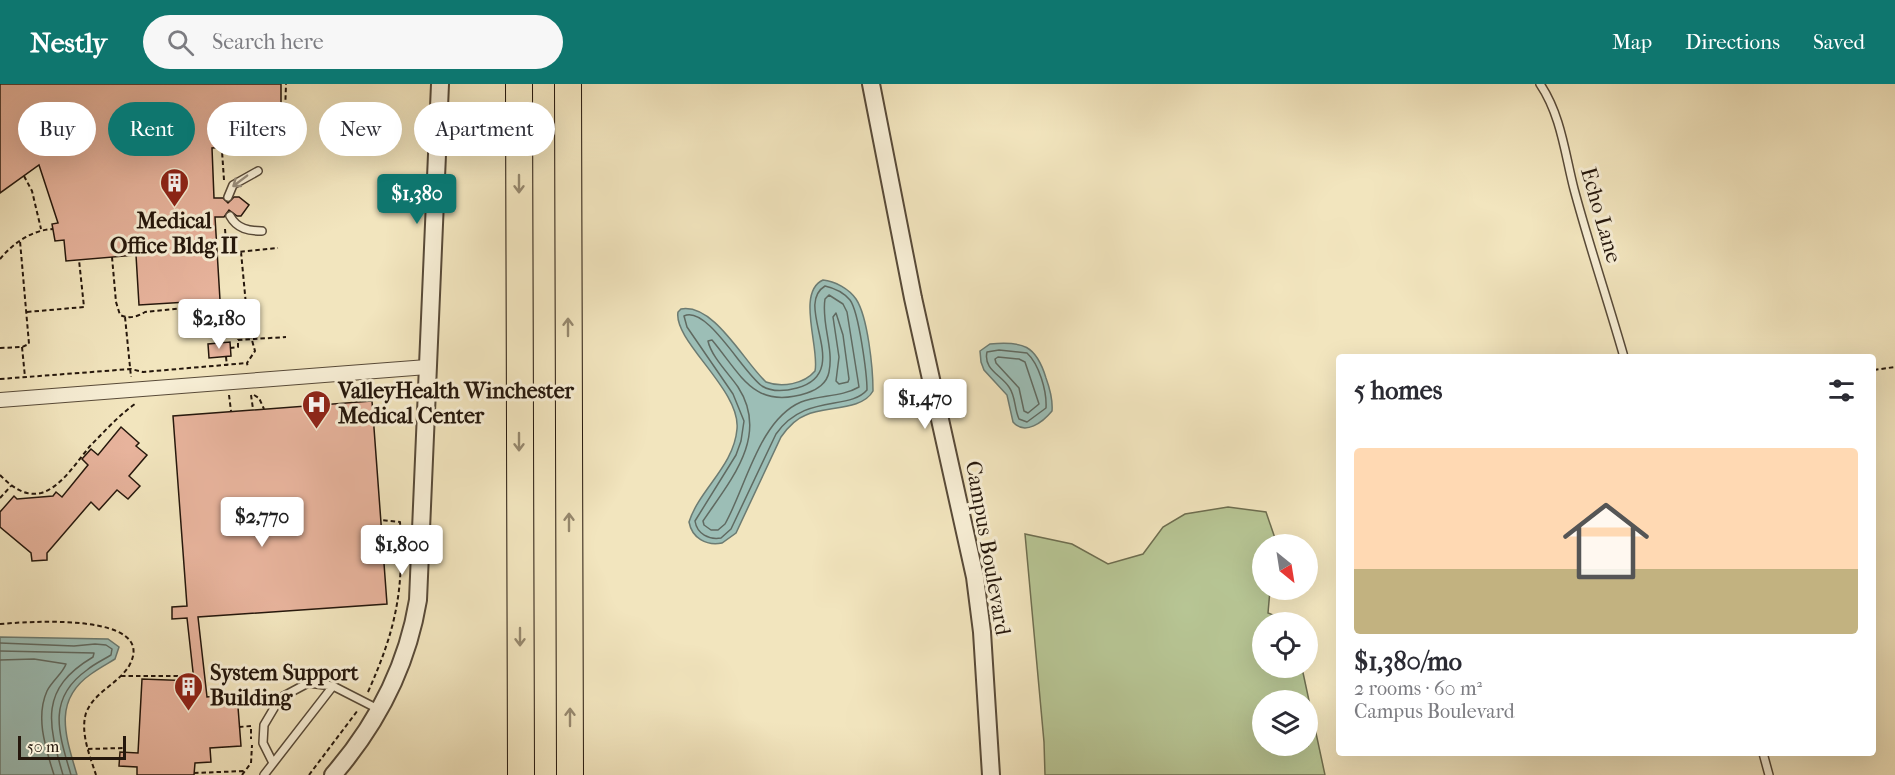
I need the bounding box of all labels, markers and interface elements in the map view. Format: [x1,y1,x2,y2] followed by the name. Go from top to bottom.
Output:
[143,15,563,69] search box
[30,26,107,59] text: Nestly
[164,26,197,59] icon: search
[212,29,324,55] text: Search here
[1612,30,1652,54] text: Map
[1685,30,1780,54] text: Directions
[1813,30,1865,54] text: Saved
[18,102,96,156] chip: Buy
[108,102,195,156] chip: Rent
[207,102,307,156] chip: Filters
[319,102,402,156] chip: New
[414,102,555,156] chip: Apartment
[1575,164,1627,266] street label: Echo Lane
[158,166,190,208] building icon: Medical Office Bldg II
[368,174,466,225] pin: $1,380
[513,174,525,194] one-way arrow
[232,175,248,187] one-way arrow
[391,182,443,205] text: $1,380
[110,208,238,259] place label: Medical Office Bldg II
[170,299,268,350] pin: $2,180
[192,307,246,330] text: $2,180
[562,317,574,337] one-way arrow
[1825,374,1858,407] icon: filters
[1354,375,1442,406] text: 5 homes
[337,378,575,429] place label: ValleyHealth Winchester Medical Center
[876,379,974,430] pin: $1,470
[898,387,952,410] text: $1,470
[301,388,333,430] hospital icon: ValleyHealth Winchester Medical Center
[513,432,525,452] one-way arrow
[960,459,1016,638] street label: Campus Boulevard
[1552,487,1660,595] icon: home
[213,497,311,548] pin: $2,770
[235,505,289,528] text: $2,770
[563,512,575,532] one-way arrow
[353,525,451,576] pin: $1,800
[375,533,429,556] text: $1,800
[1252,534,1318,600] north arrow
[1252,534,1318,756] map controls
[1252,612,1318,678] button: locate
[514,627,526,647] one-way arrow
[1354,646,1462,677] text: $1,380/mo
[210,660,360,711] place label: System Support Building
[173,670,205,712] building icon: System Support Building
[1354,677,1482,700] text: 2 rooms · 60 m²
[1252,690,1318,756] button: layers
[1354,700,1515,723] text: Campus Boulevard
[564,707,576,727] one-way arrow
[18,733,126,760] scale bar
[27,737,59,756] text: 50 m

